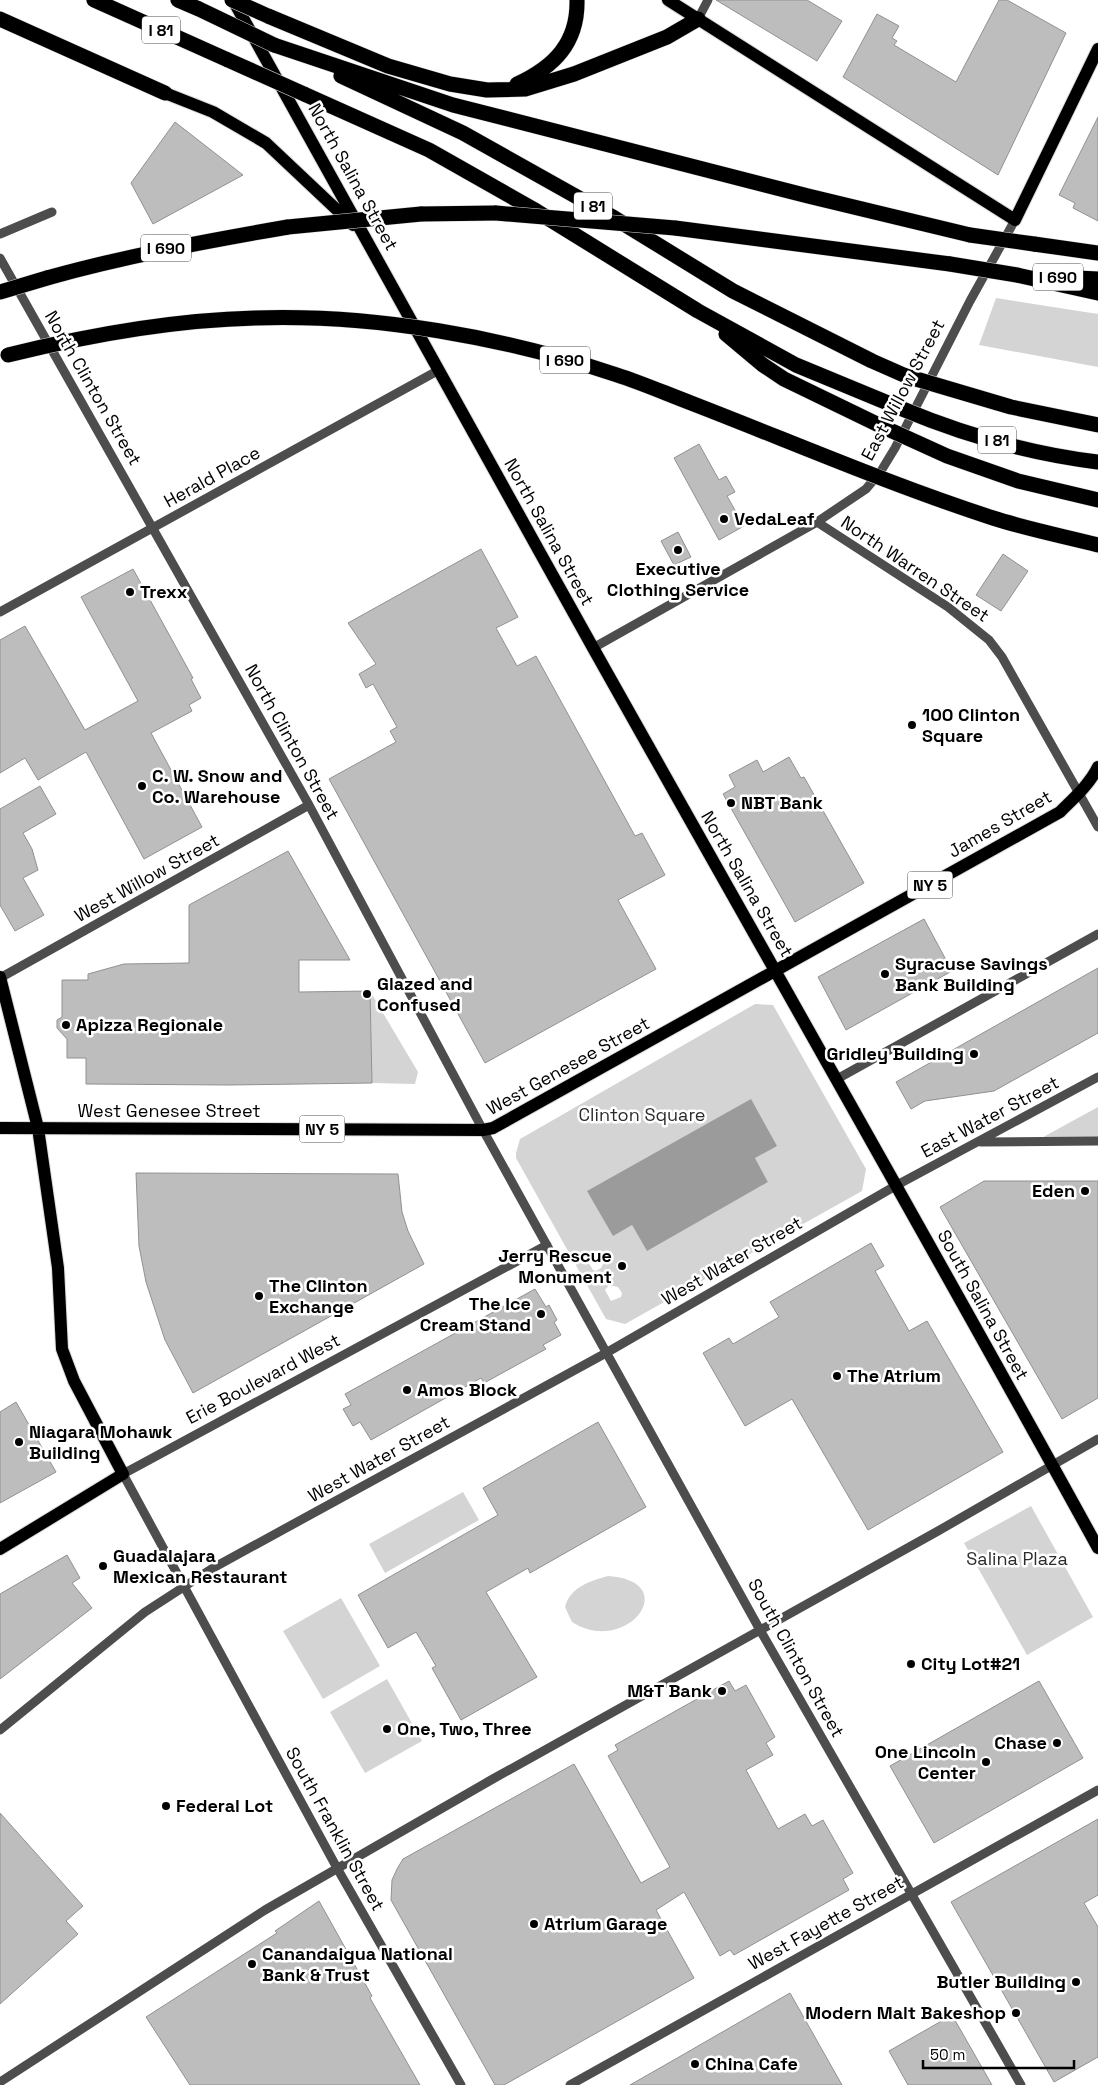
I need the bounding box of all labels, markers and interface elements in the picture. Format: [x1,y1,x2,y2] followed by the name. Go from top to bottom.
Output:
[142,16,180,44] road number: I 81
[303,99,403,254] street label: North Salina Street
[574,192,612,220] road number: I 81
[141,234,191,262] road number: I 690
[1033,264,1083,290] road number: I 690
[40,306,147,469] street label: North Clinton Street
[856,315,949,464] street label: East Willow Street
[540,346,590,374] road number: I 690
[978,426,1016,454] road number: I 81
[160,441,264,512] street label: Herald Place
[499,454,599,609] street label: North Salina Street
[734,507,815,530] place label: VedaLeaf
[837,510,994,627] street label: North Warren Street
[718,513,730,525] marker: VedaLeaf
[672,544,684,556] marker: Executive Clothing Service
[607,557,749,601] place label: Executive Clothing Service
[140,580,188,603] place label: Trexx
[124,586,136,598] marker: Trexx
[240,660,345,824] street label: North Clinton Street
[922,703,1020,747] place label: 100 Clinton Square
[906,719,918,731] marker: 100 Clinton Square
[152,764,282,808] place label: C. W. Snow and Co. Warehouse
[136,780,148,792] marker: C. W. Snow and Co. Warehouse
[944,785,1056,862] street label: James Street
[741,791,823,814] place label: NBT Bank
[725,797,737,809] marker: NBT Bank
[696,807,799,961] street label: North Salina Street
[70,828,223,927] street label: West Willow Street
[908,872,952,898] road number: NY 5
[895,952,1048,996] place label: Syracuse Savings Bank Building
[879,968,891,980] marker: Syracuse Savings Bank Building
[377,972,473,1016] place label: Glazed and Confused
[361,988,373,1000] marker: Glazed and Confused
[482,1011,653,1120] street label: West Genesee Street
[76,1013,223,1036] place label: Apizza Regionale
[60,1019,72,1031] marker: Apizza Regionale
[826,1042,964,1065] place label: Gridley Building
[968,1048,980,1060] marker: Gridley Building
[917,1071,1063,1163] street label: East Water Street
[78,1099,261,1122] street label: West Genesee Street
[579,1103,706,1126] park label: Clinton Square
[300,1116,344,1142] road number: NY 5
[1032,1179,1075,1202] place label: Eden
[1079,1185,1091,1197] marker: Eden
[657,1211,806,1310] street label: West Water Street
[933,1226,1034,1384] street label: South Salina Street
[498,1244,612,1288] place label: Jerry Rescue Monument
[616,1260,628,1272] marker: Jerry Rescue Monument
[269,1274,368,1318] place label: The Clinton Exchange
[253,1290,265,1302] marker: The Clinton Exchange
[420,1292,531,1336] place label: The Ice Cream Stand
[535,1308,547,1320] marker: The Ice Cream Stand
[182,1328,344,1429] street label: Erie Boulevard West
[847,1364,941,1387] place label: The Atrium
[831,1370,843,1382] marker: The Atrium
[417,1378,517,1401] place label: Amos Block
[401,1384,413,1396] marker: Amos Block
[304,1410,454,1507] street label: West Water Street
[29,1420,172,1464] place label: Niagara Mohawk Building
[13,1436,25,1448] marker: Niagara Mohawk Building
[113,1544,288,1588] place label: Guadalajara Mexican Restaurant
[966,1547,1068,1570] park label: Salina Plaza
[97,1560,109,1572] marker: Guadalajara Mexican Restaurant
[743,1574,850,1741] street label: South Clinton Street
[921,1652,1020,1675] place label: City Lot#21
[905,1658,917,1670] marker: City Lot#21
[627,1679,712,1702] place label: M&T Bank
[716,1685,728,1697] marker: M&T Bank
[397,1717,532,1740] place label: One, Two, Three
[381,1723,393,1735] marker: One, Two, Three
[994,1731,1047,1754] place label: Chase
[1051,1737,1063,1749] marker: Chase
[875,1740,976,1784] place label: One Lincoln Center
[281,1743,390,1915] street label: South Franklin Street
[980,1756,992,1768] marker: One Lincoln Center
[176,1794,273,1817] place label: Federal Lot
[160,1800,172,1812] marker: Federal Lot
[744,1870,907,1975] street label: West Fayette Street
[544,1912,667,1935] place label: Atrium Garage
[528,1918,540,1930] marker: Atrium Garage
[262,1942,453,1986] place label: Canandaigua National Bank & Trust
[246,1958,258,1970] marker: Canandaigua National Bank & Trust
[936,1970,1066,1993] place label: Butler Building
[1070,1976,1082,1988] marker: Butler Building
[805,2001,1006,2024] place label: Modern Malt Bakeshop
[1010,2007,1022,2019] marker: Modern Malt Bakeshop
[923,2038,1074,2070] scale bar
[930,2045,965,2064] text: 50 m
[705,2052,798,2075] place label: China Cafe
[689,2058,701,2070] marker: China Cafe

